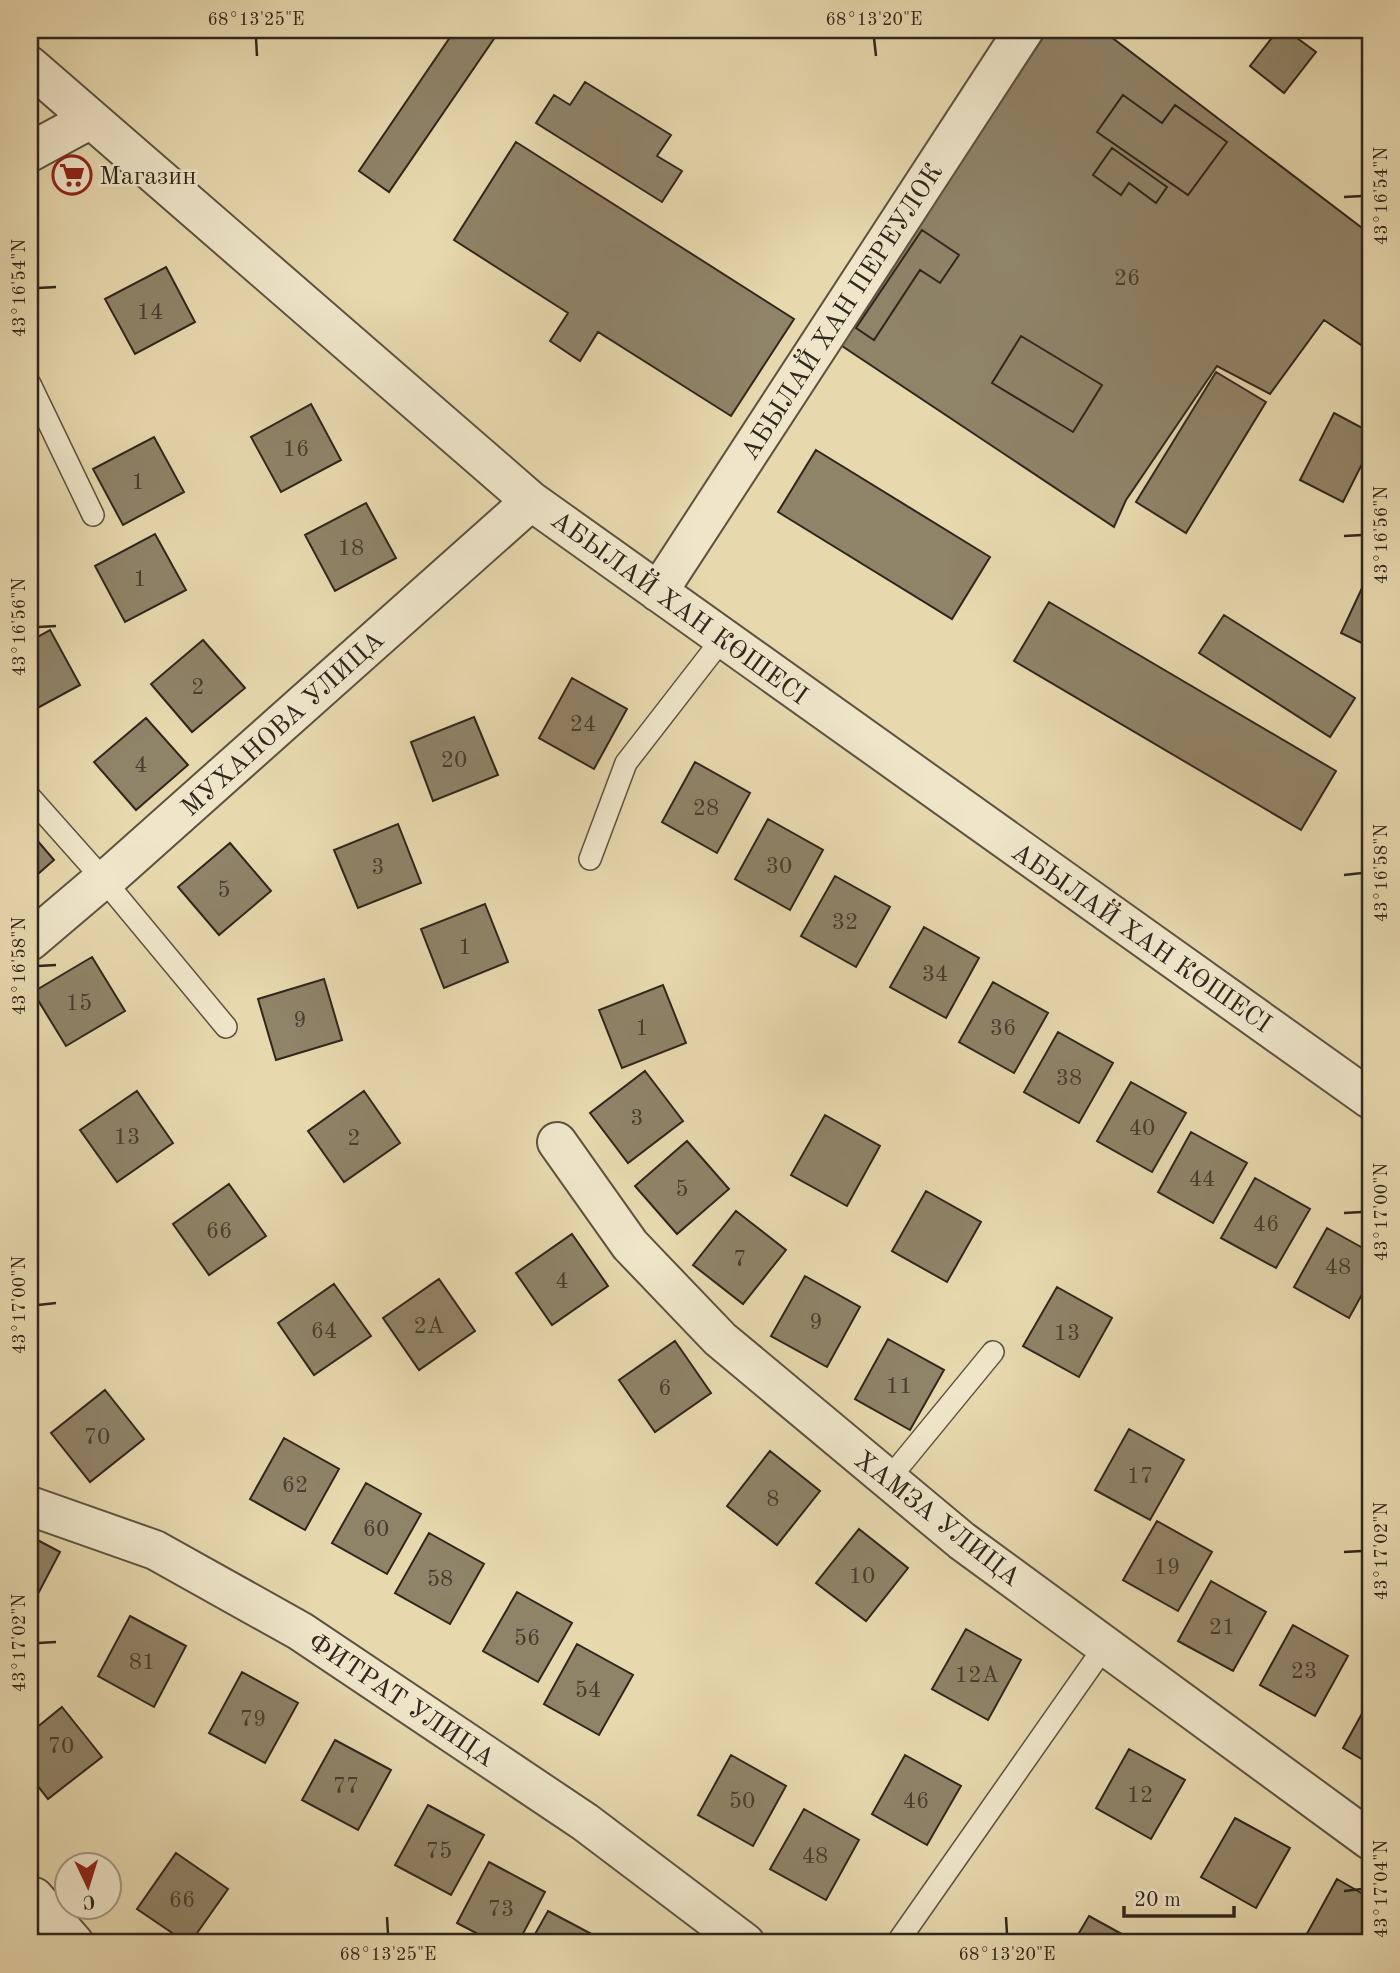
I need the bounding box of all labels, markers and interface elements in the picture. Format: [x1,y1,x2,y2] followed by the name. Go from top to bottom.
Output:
[208,11,304,29] text: 68°13'25"E
[826,11,922,29] text: 68°13'20"E
[1373,147,1391,245] text: 43°16'54"N
[51,154,93,196] supermarket icon: Магазин
[733,156,948,465] street label: АБЫЛАЙ ХАН ПЕРЕУЛОК
[99,164,197,190] place label: Магазин
[11,239,29,337] text: 43°16'54"N
[1114,267,1140,290] house number: 26
[137,301,163,324] house number: 14
[283,438,309,461] house number: 16
[131,471,145,494] house number: 1
[1373,486,1391,584] text: 43°16'56"N
[546,503,815,710] street label: АБЫЛАЙ ХАН КӨШЕСІ
[338,537,364,560] house number: 18
[133,568,147,591] house number: 1
[11,578,29,676] text: 43°16'56"N
[177,627,390,822] street label: МУХАНОВА УЛИЦА
[191,676,205,699] house number: 2
[570,713,596,736] house number: 24
[441,749,467,772] house number: 20
[134,754,148,777] house number: 4
[693,797,719,820] house number: 28
[1373,824,1391,922] text: 43°16'58"N
[1006,835,1278,1038] street label: АБЫЛАЙ ХАН КӨШЕСІ
[766,855,792,878] house number: 30
[371,856,385,879] house number: 3
[217,879,231,902] house number: 5
[832,911,858,934] house number: 32
[11,917,29,1015] text: 43°16'58"N
[458,936,472,959] house number: 1
[922,963,948,986] house number: 34
[66,992,92,1015] house number: 15
[293,1009,307,1032] house number: 9
[635,1017,649,1040] house number: 1
[990,1017,1016,1040] house number: 36
[1056,1067,1082,1090] house number: 38
[630,1107,644,1130] house number: 3
[1129,1117,1155,1140] house number: 40
[114,1126,140,1149] house number: 13
[347,1127,361,1150] house number: 2
[1373,1163,1391,1261] text: 43°17'00"N
[1189,1168,1215,1191] house number: 44
[675,1178,689,1201] house number: 5
[1253,1213,1279,1236] house number: 46
[206,1220,232,1243] house number: 66
[733,1248,747,1271] house number: 7
[11,1256,29,1354] text: 43°17'00"N
[1325,1256,1351,1279] house number: 48
[555,1270,569,1293] house number: 4
[809,1311,823,1334] house number: 9
[414,1315,445,1338] house number: 2А
[311,1320,337,1343] house number: 64
[1054,1322,1080,1345] house number: 13
[886,1375,912,1398] house number: 11
[658,1377,672,1400] house number: 6
[84,1426,110,1449] house number: 70
[849,1447,1025,1592] street label: ХАМЗА УЛИЦА
[1127,1465,1153,1488] house number: 17
[282,1474,308,1497] house number: 62
[766,1488,780,1511] house number: 8
[1373,1502,1391,1600] text: 43°17'02"N
[363,1518,389,1541] house number: 60
[1154,1556,1180,1579] house number: 19
[849,1565,875,1588] house number: 10
[427,1568,453,1591] house number: 58
[11,1594,29,1692] text: 43°17'02"N
[1209,1616,1235,1639] house number: 21
[514,1627,540,1650] house number: 56
[303,1629,499,1773] street label: ФИТРАТ УЛИЦА
[129,1651,155,1674] house number: 81
[1291,1660,1317,1683] house number: 23
[955,1664,1000,1687] house number: 12А
[575,1679,601,1702] house number: 54
[240,1708,266,1731] house number: 79
[48,1735,74,1758] house number: 70
[333,1775,359,1798] house number: 77
[1127,1784,1153,1807] house number: 12
[729,1790,755,1813] house number: 50
[903,1790,929,1813] house number: 46
[426,1840,452,1863] house number: 75
[1373,1840,1391,1938] text: 43°17'04"N
[802,1845,828,1868] house number: 48
[52,1850,122,1920] north arrow
[1124,1875,1234,1919] scale bar
[169,1889,195,1912] house number: 66
[1134,1890,1181,1911] text: 20 m
[82,1891,96,1910] text: С
[488,1898,514,1921] house number: 73
[340,1946,436,1964] text: 68°13'25"E
[959,1946,1055,1964] text: 68°13'20"E

